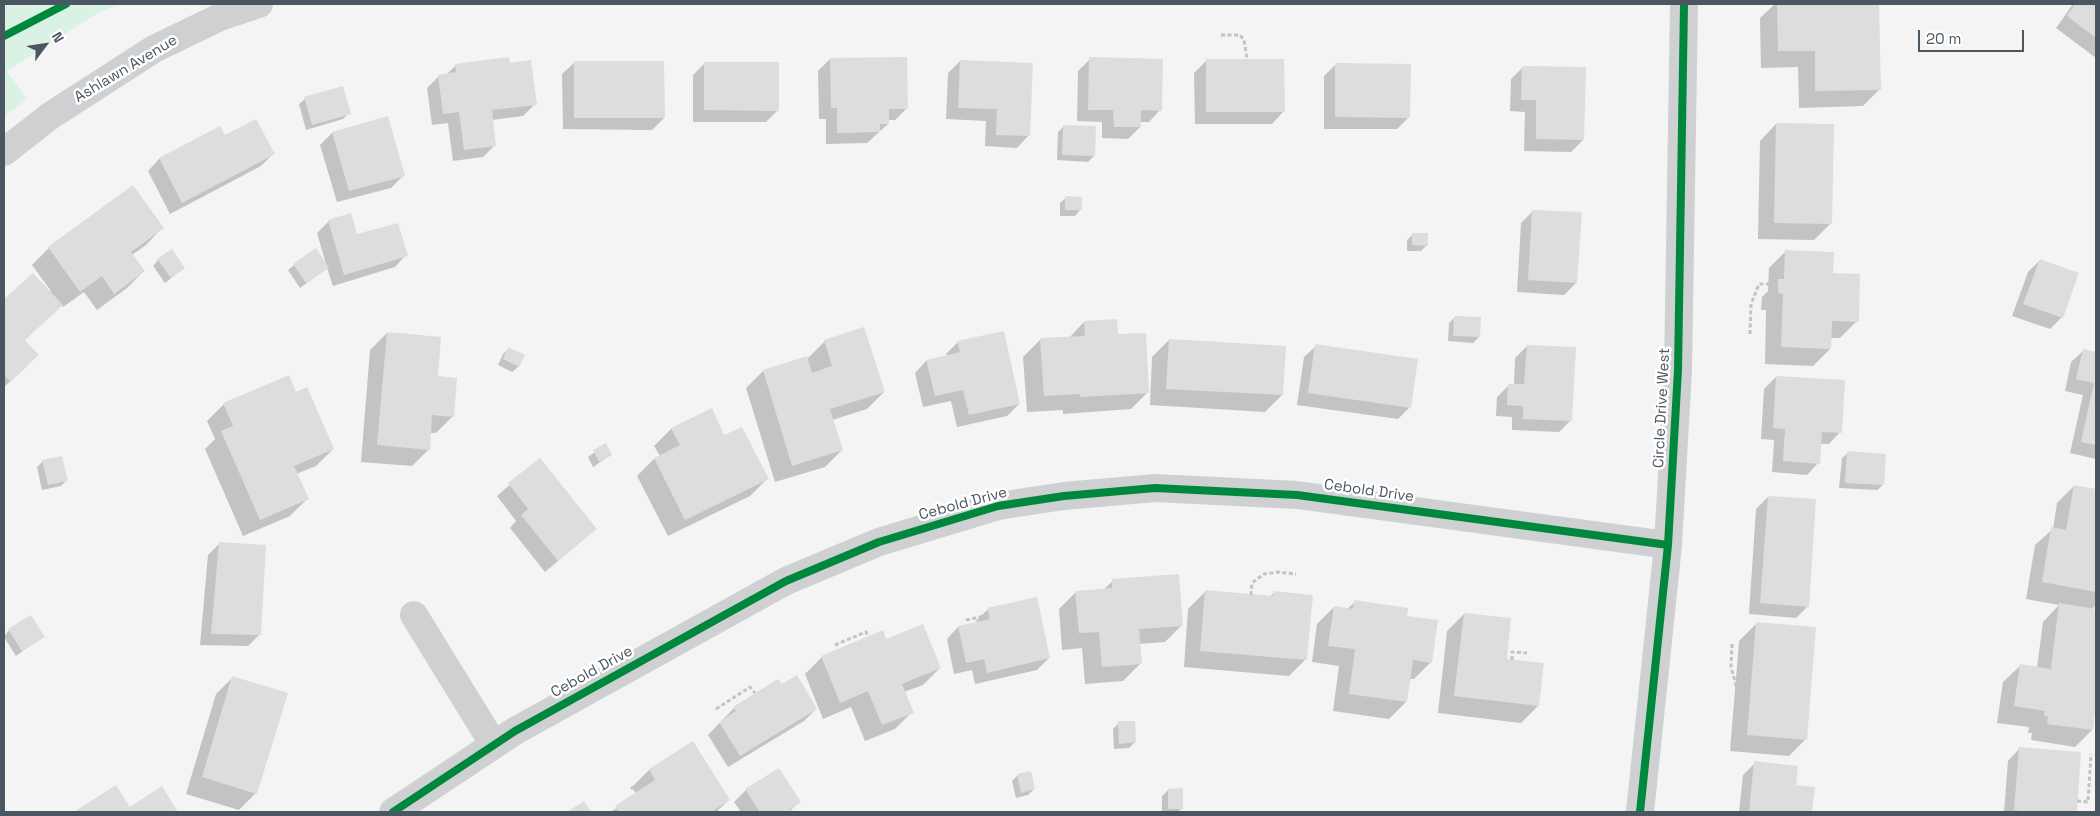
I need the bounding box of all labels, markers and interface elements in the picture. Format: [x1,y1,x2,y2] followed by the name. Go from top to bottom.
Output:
[20,20,70,70] north arrow
[1920,20,2026,52] scale bar
[48,29,68,46] text: N
[1926,29,1961,48] text: 20 m
[71,31,181,107] street label: Ashlawn Avenue
[1650,347,1674,469] street label: Circle Drive West
[1323,476,1415,506] street label: Cebold Drive
[917,484,1009,524] street label: Cebold Drive
[548,642,636,702] street label: Cebold Drive

